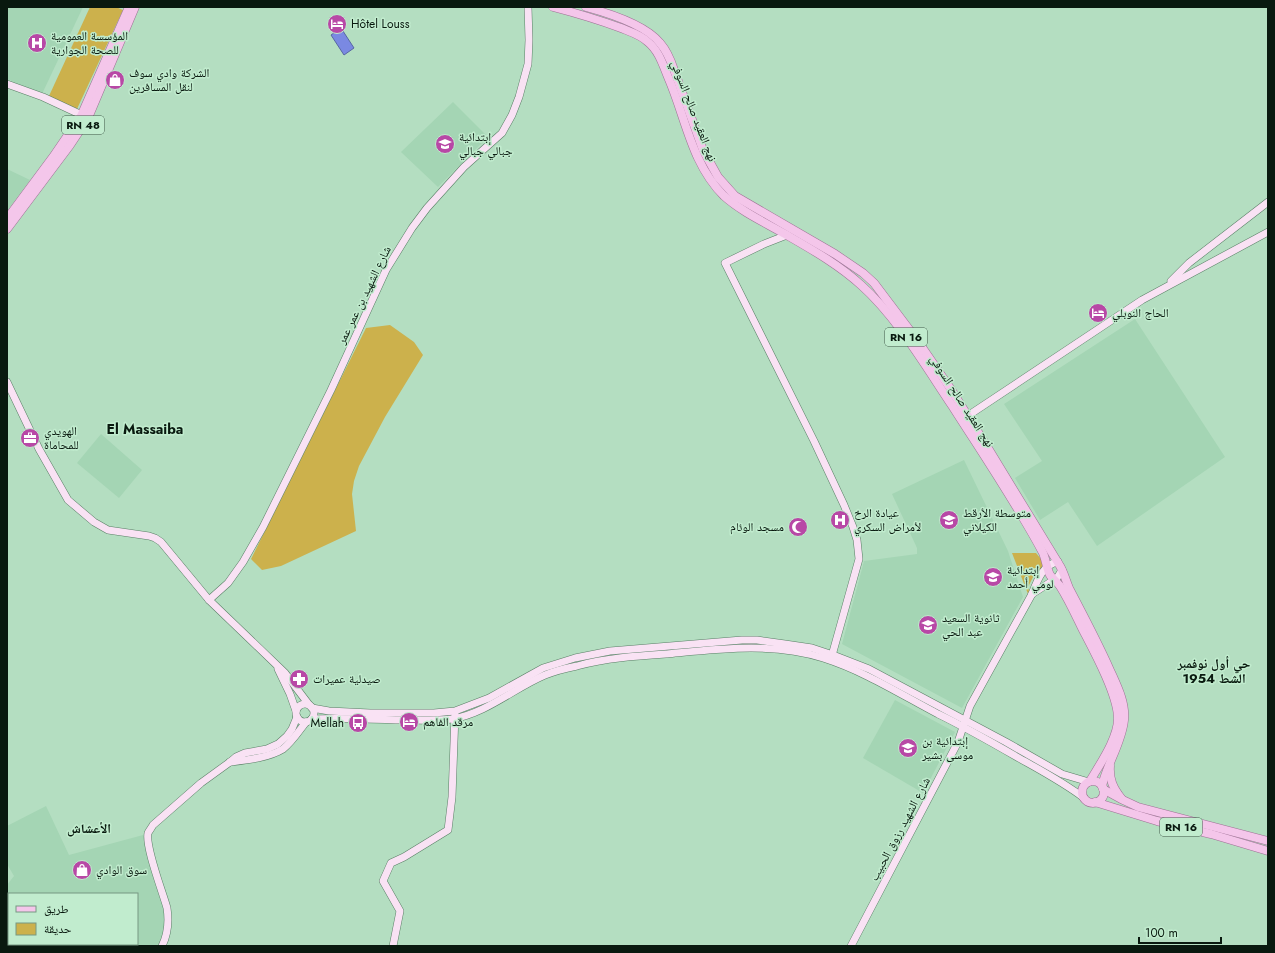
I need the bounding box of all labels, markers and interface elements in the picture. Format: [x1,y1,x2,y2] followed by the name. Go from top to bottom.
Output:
[326,13,348,35] hotel icon: Hôtel Louss
[351,15,410,33] place label: Hôtel Louss
[51,27,128,59] place label: المؤسسة العمومية للصحة الجوارية
[26,32,48,54] hospital icon: المؤسسة العمومية للصحة الجوارية
[665,58,722,165] street label: نهج العقيد صالح السوفي
[129,64,209,96] place label: الشركة وادي سوف لنقل المسافرين
[104,69,126,91] shop icon: الشركة وادي سوف لنقل المسافرين
[62,116,104,134] road number: RN 48
[459,128,513,161] place label: إبتدائية جبالي جبالي
[434,133,456,155] school or university icon: إبتدائية جبالي جبالي
[332,243,396,348] street label: شارع الشهيد بن عمر عمر
[1087,302,1109,324] hotel icon: الحاج النوبلي
[1112,304,1169,323] place label: الحاج النوبلي
[885,328,927,346] road number: RN 16
[924,351,999,451] street label: نهج العقيد صالح السوفي
[107,419,183,439] district label: El Massaiba
[44,422,79,454] place label: الهويدي للمحاماة
[19,427,41,449] office icon: الهويدي للمحاماة
[854,504,921,537] place label: عيادة الرخ لأمراض السكري
[963,504,1031,537] place label: متوسطة الأرقط الكيلاني
[829,509,851,531] hospital icon: عيادة الرخ لأمراض السكري
[938,509,960,531] school or university icon: متوسطة الأرقط الكيلاني
[787,516,809,538] mosque icon: مسجد الوئام
[730,518,784,536] place label: مسجد الوئام
[1007,561,1054,594] place label: إبتدائية لومي أحمد
[982,566,1004,588] school or university icon: إبتدائية لومي أحمد
[942,609,1000,642] place label: ثانوية السعيد عبد الحي
[917,614,939,636] school or university icon: ثانوية السعيد عبد الحي
[1176,654,1251,688] district label: حي أول نوفمبر 1954 الشط
[288,668,310,690] pharmacy icon: صيدلية عميرات
[313,670,381,688] place label: صيدلية عميرات
[398,711,420,733] hotel icon: مرقد الفاهم
[347,712,369,734] bus stop icon: Mellah
[423,713,473,731] place label: مرقد الفاهم
[311,714,344,732] place label: Mellah
[921,732,973,764] place label: إبتدائية بن موسى بشير
[897,737,919,759] school or university icon: إبتدائية بن موسى بشير
[865,774,935,884] street label: شارع الشهيد رزوق الحبيب
[1160,818,1202,836] road number: RN 16
[67,819,111,838] district label: الأعشاش
[71,859,93,881] shop icon: سوق الوادي
[96,861,147,880] place label: سوق الوادي
[8,893,138,945] legend
[44,900,69,918] text: طريق
[1139,919,1221,945] scale bar
[44,920,72,938] text: حديقة
[1145,924,1178,942] text: 100 m

